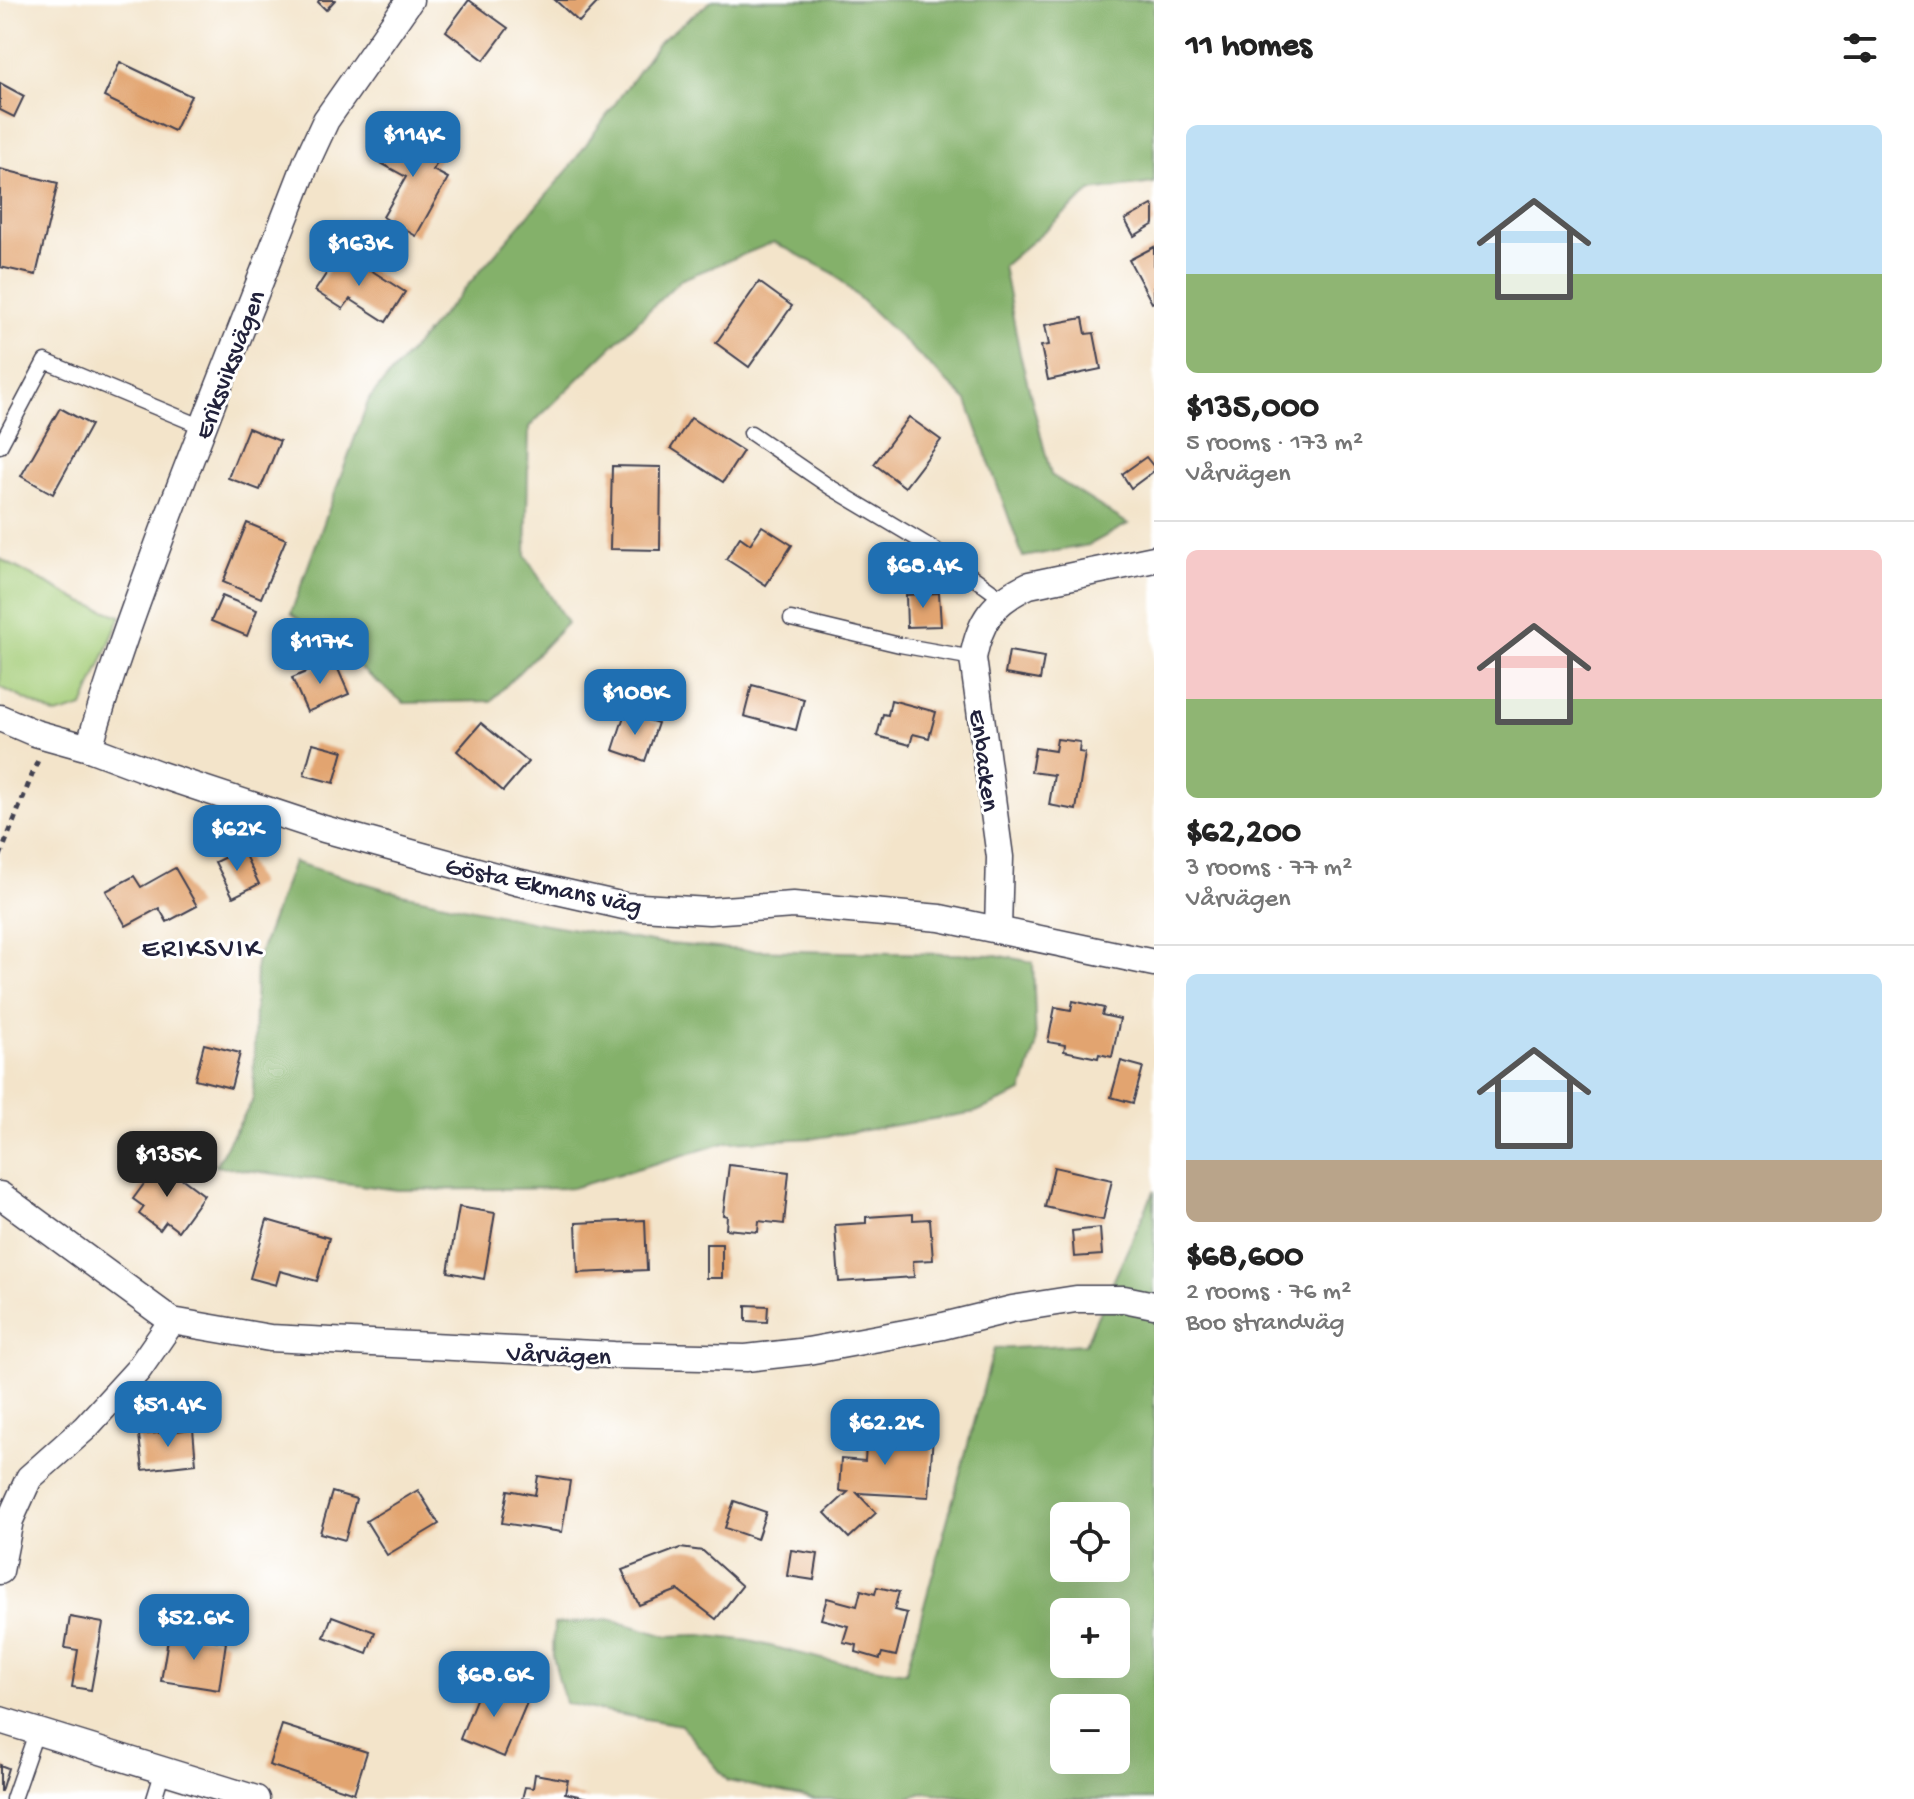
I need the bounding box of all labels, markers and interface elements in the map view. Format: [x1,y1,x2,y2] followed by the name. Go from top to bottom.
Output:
[1838,26,1882,70] icon: filters
[1186,28,1312,68] text: 11 homes
[357,111,469,179] pin: $114K
[383,121,443,152] text: $114K
[1462,177,1606,321] icon: home
[303,220,415,288] pin: $163K
[327,230,391,261] text: $163K
[190,286,275,444] street label: Eriksviksvägen
[1186,389,1319,429] text: $135,000
[1186,429,1363,460] text: 5 rooms · 173 m²
[1186,460,1291,491] text: Vårvägen
[858,542,988,610] pin: $68.4K
[886,552,960,583] text: $68.4K
[1462,602,1606,746] icon: home
[264,618,376,686] pin: $117K
[290,628,350,659] text: $117K
[579,669,691,737] pin: $108K
[602,679,668,710] text: $108K
[959,708,1004,814] street label: Enbacken
[190,805,284,873] pin: $62K
[1186,814,1301,854] text: $62,200
[211,815,263,846] text: $62K
[442,852,644,924] street label: Gösta Ekmans väg
[1186,854,1352,885] text: 3 rooms · 77 m²
[1186,885,1291,916] text: Vårvägen
[142,934,263,967] district label: ERIKSVIK
[1462,1026,1606,1170] icon: home
[111,1131,223,1199] pin: $135K
[135,1141,199,1172] text: $135K
[1186,1238,1304,1278] text: $68,600
[1186,1278,1351,1309] text: 2 rooms · 76 m²
[1186,1309,1345,1340] text: Boo strandväg
[505,1340,612,1375] street label: Vårvägen
[103,1381,233,1449] pin: $51.4K
[133,1391,203,1422] text: $51.4K
[820,1399,950,1467] pin: $62.2K
[849,1409,921,1440] text: $62.2K
[1050,1502,1130,1774] map controls
[1050,1502,1130,1582] button: locate
[129,1594,259,1662] pin: $52.6K
[1050,1598,1130,1678] button: +
[157,1604,231,1635] text: $52.6K
[429,1651,559,1719] pin: $68.6K
[457,1661,531,1692] text: $68.6K
[1050,1694,1130,1774] button: −

